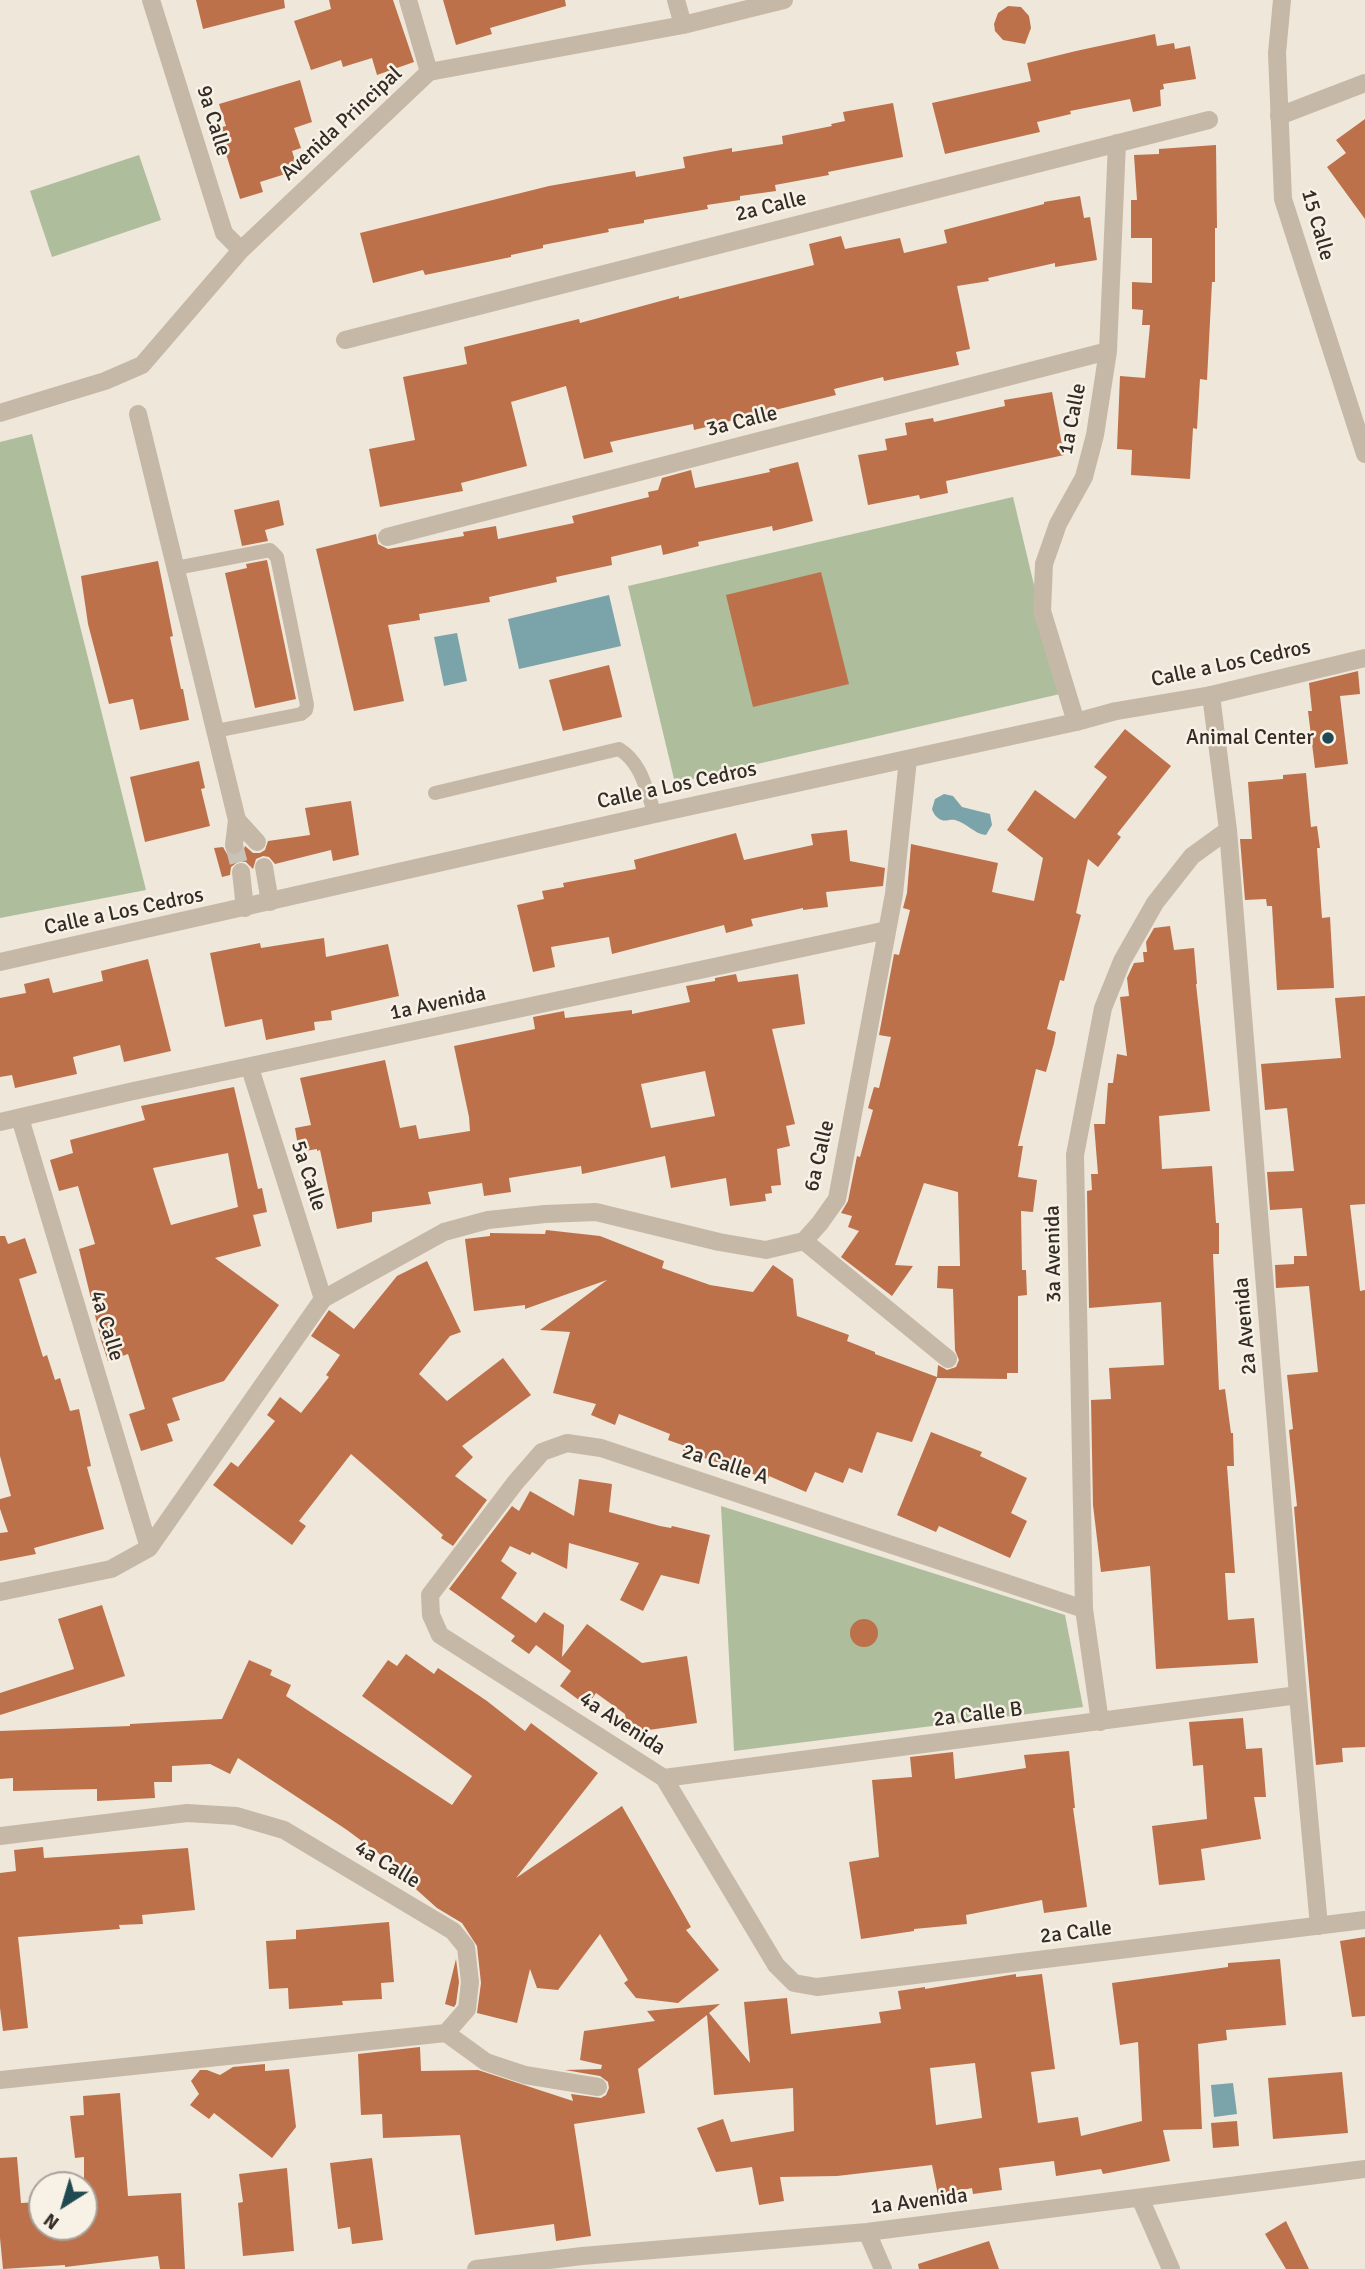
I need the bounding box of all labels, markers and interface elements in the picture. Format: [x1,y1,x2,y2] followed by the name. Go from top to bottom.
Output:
[276,61,408,187] street label: Avenida Principal
[190,83,236,159] street label: 9a Calle
[733,186,809,228] street label: 2a Calle
[1295,186,1339,264] street label: 15 Calle
[1054,381,1092,457] street label: 1a Calle
[704,401,780,443] street label: 3a Calle
[1149,635,1313,693] street label: Calle a Los Cedros
[1186,725,1314,751] place label: Animal Center
[1320,730,1336,746] marker: Animal Center
[595,757,759,815] street label: Calle a Los Cedros
[42,883,206,941] street label: Calle a Los Cedros
[388,982,488,1026] street label: 1a Avenida
[800,1118,840,1194] street label: 6a Calle
[285,1138,331,1214] street label: 5a Calle
[1041,1205,1067,1303] street label: 3a Avenida
[1229,1276,1263,1376] street label: 2a Avenida
[83,1288,129,1364] street label: 4a Calle
[678,1439,772,1491] street label: 2a Calle A
[574,1687,670,1761] street label: 4a Avenida
[932,1697,1024,1733] street label: 2a Calle B
[350,1836,424,1894] street label: 4a Calle
[1039,1916,1113,1950] street label: 2a Calle
[28,2171,98,2241] north arrow
[869,2184,969,2220] street label: 1a Avenida
[39,2208,64,2235] text: N

